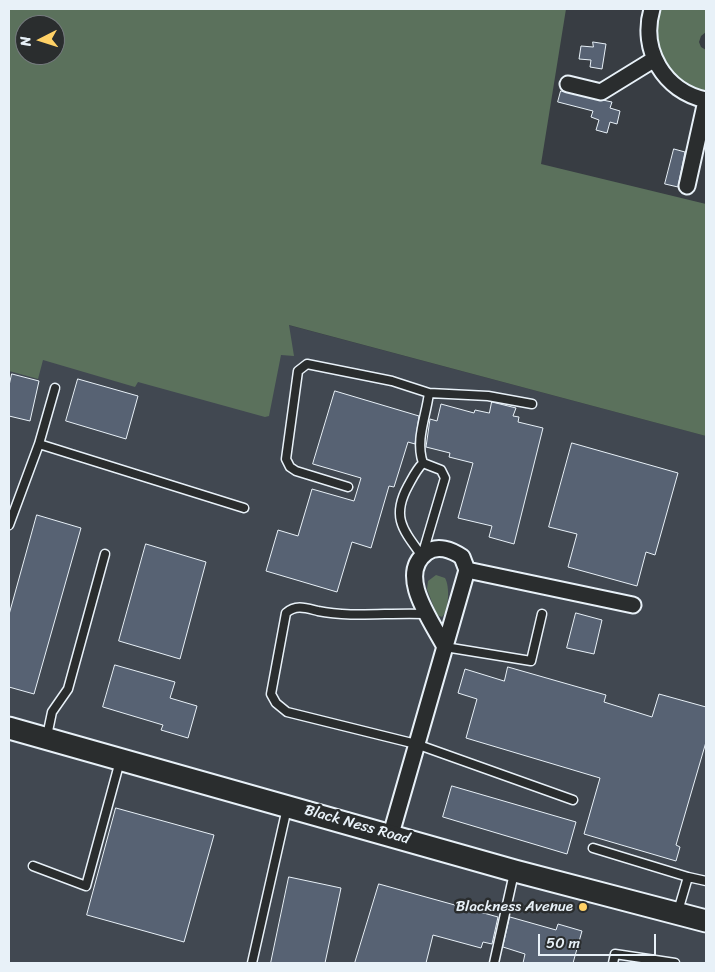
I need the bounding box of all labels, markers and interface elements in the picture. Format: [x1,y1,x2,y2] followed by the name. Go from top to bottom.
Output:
[15,15,65,65] north arrow
[13,35,38,47] text: N
[302,801,412,849] street label: Black Ness Road
[456,898,573,916] place label: Blackness Avenue
[577,901,589,913] marker: Blackness Avenue
[540,924,658,956] scale bar
[546,930,580,956] text: 50 m

